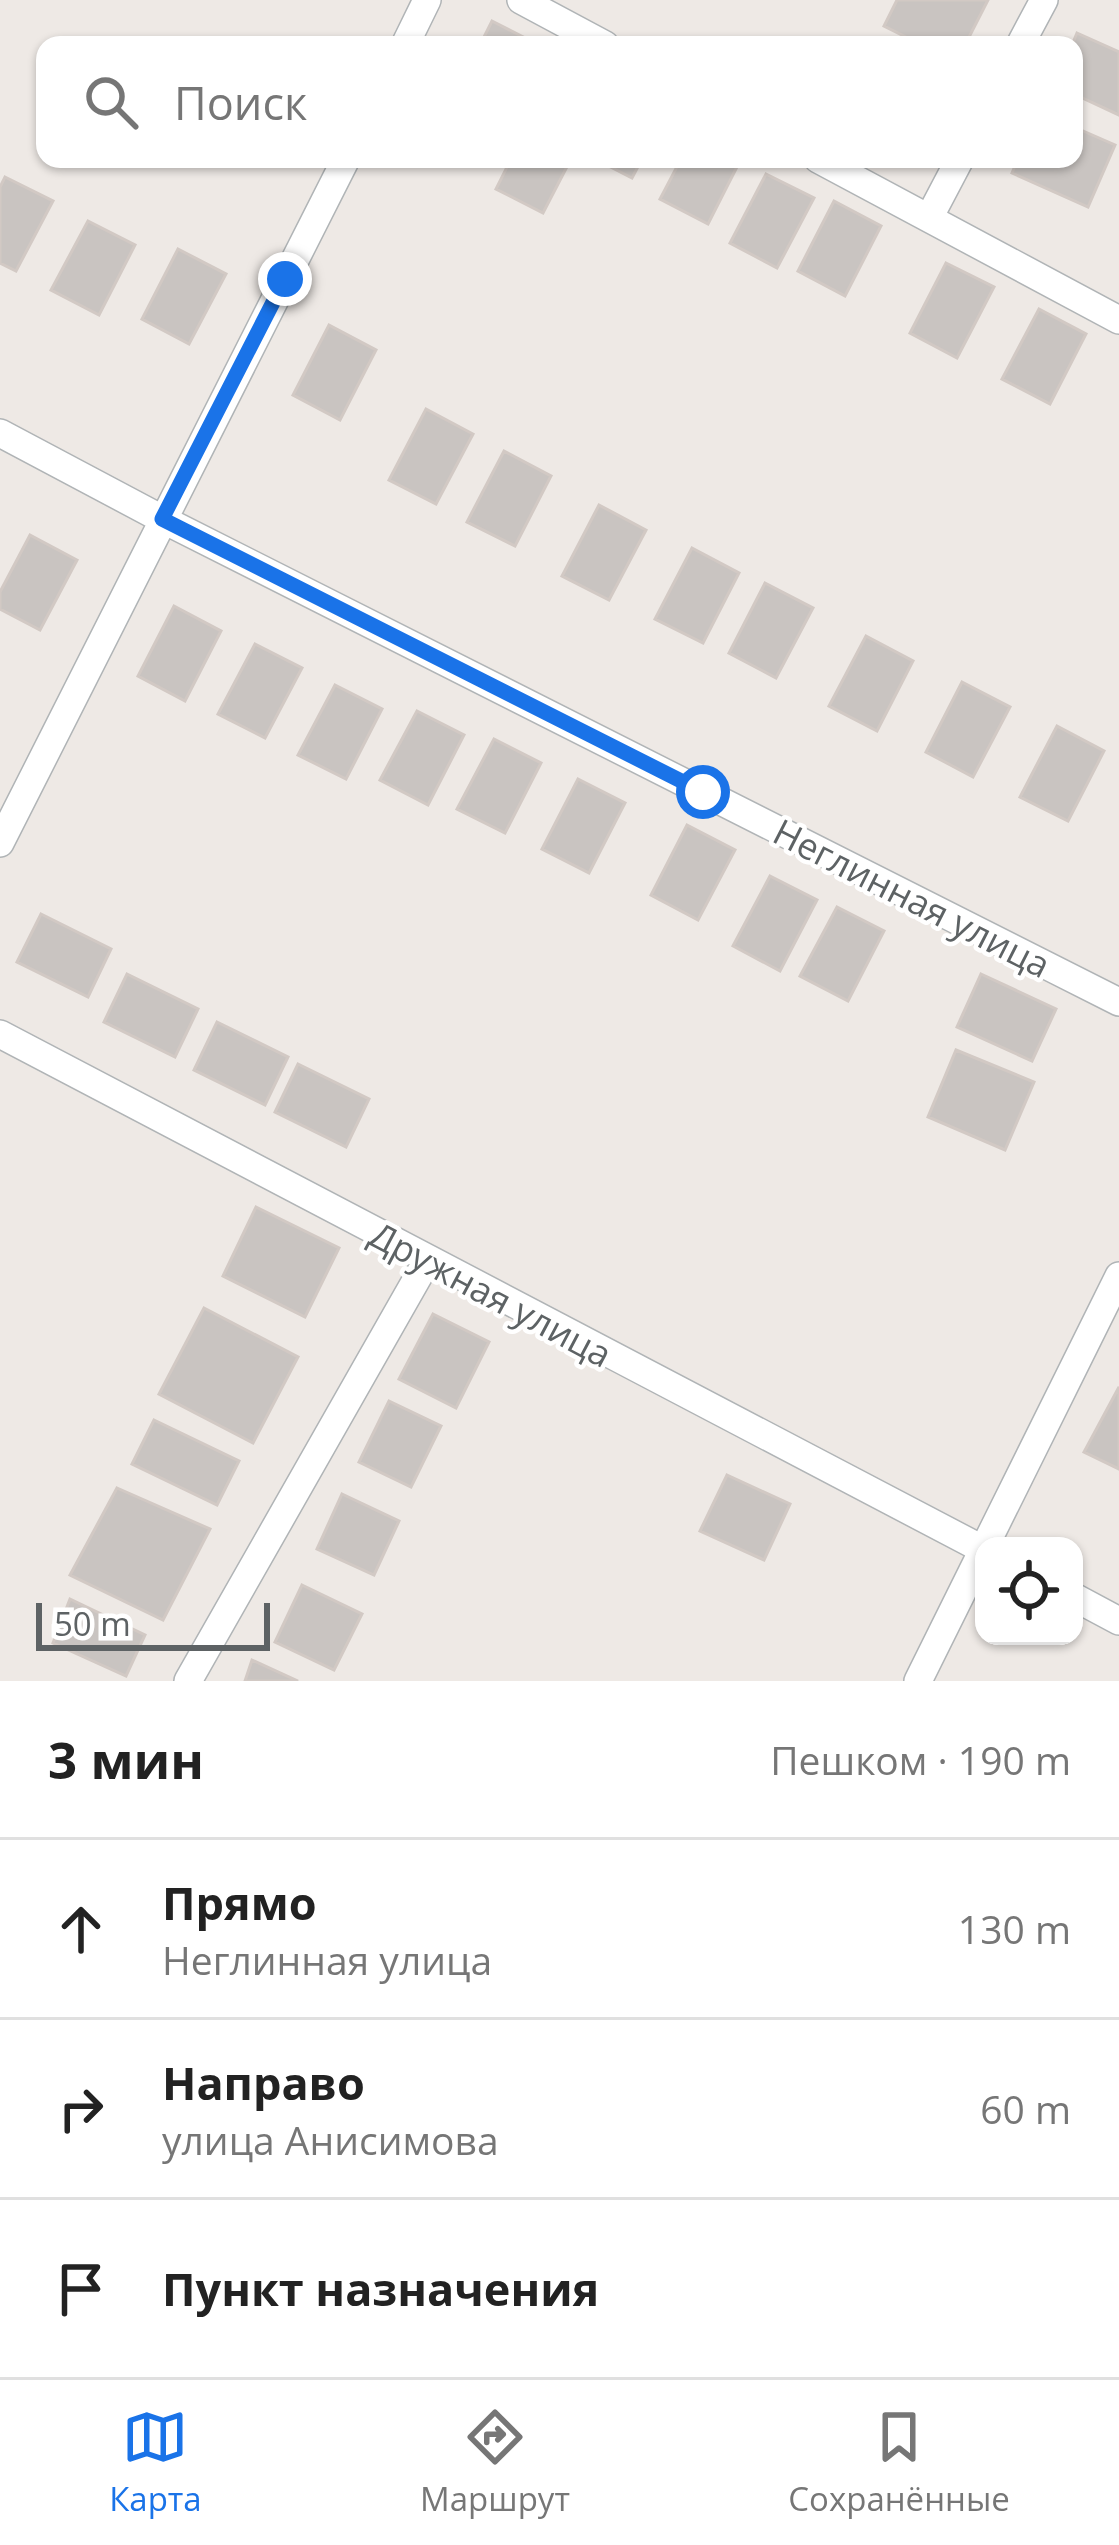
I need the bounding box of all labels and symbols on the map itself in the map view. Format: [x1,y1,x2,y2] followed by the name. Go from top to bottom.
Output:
[258,252,312,306] route end
[676,765,730,819] route start
[765,807,1059,989] street label: Неглинная улица
[362,1210,620,1378] street label: Дружная улица
[36,1597,270,1650] scale bar

